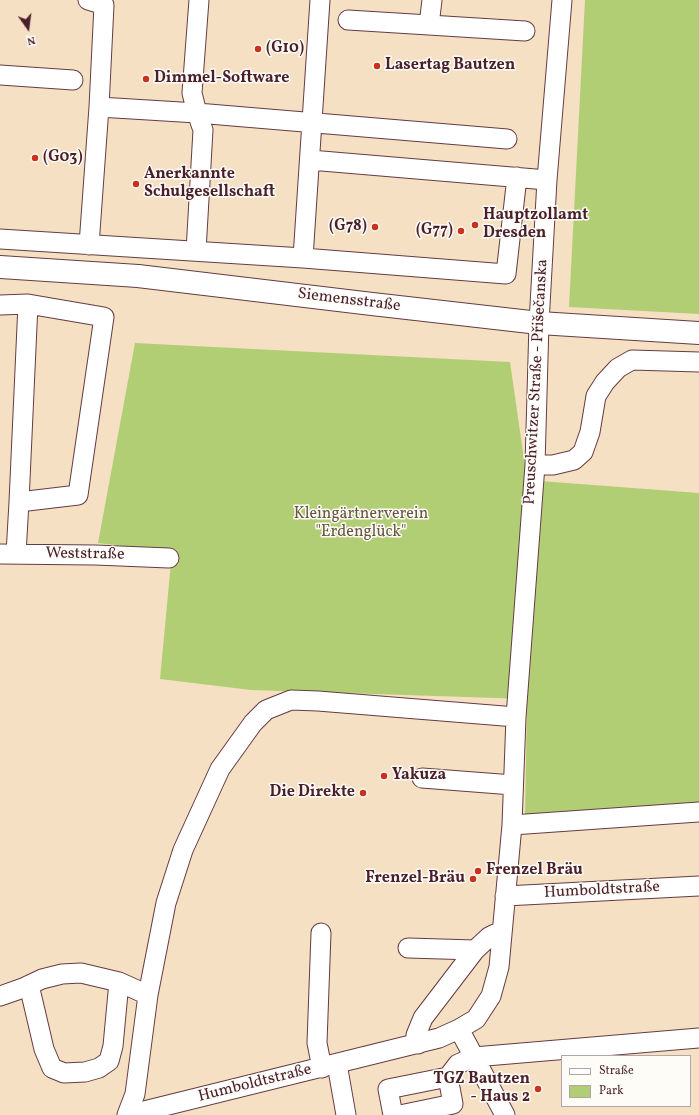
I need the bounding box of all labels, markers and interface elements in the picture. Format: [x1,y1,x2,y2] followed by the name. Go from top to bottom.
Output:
[8,8,48,48] north arrow
[25,32,37,48] text: N
[266,39,304,59] place label: (G10)
[253,44,263,54] marker: (G10)
[385,56,515,76] place label: Lasertag Bautzen
[372,61,382,71] marker: Lasertag Bautzen
[154,69,289,89] place label: Dimmel-Software
[141,74,151,84] marker: Dimmel-Software
[43,148,83,168] place label: (G03)
[30,153,40,163] marker: (G03)
[144,165,275,203] place label: Anerkannte Schulgesellschaft
[131,179,141,189] marker: Anerkannte Schulgesellschaft
[483,206,588,244] place label: Hauptzollamt Dresden
[329,217,367,237] place label: (G78)
[470,220,480,230] marker: Hauptzollamt Dresden
[416,221,453,241] place label: (G77)
[370,222,380,232] marker: (G78)
[456,226,466,236] marker: (G77)
[521,259,553,505] street label: Preuschwitzer Straße - Přišečanska
[296,285,402,317] street label: Siemensstraße
[294,505,428,543] park label: Kleingärtnerverein "Erdenglück"
[45,545,125,565] street label: Weststraße
[392,766,446,786] place label: Yakuza
[379,771,389,781] marker: Yakuza
[269,783,355,803] place label: Die Direkte
[358,788,368,798] marker: Die Direkte
[486,861,583,881] place label: Frenzel Bräu
[473,866,483,876] marker: Frenzel Bräu
[365,869,465,889] place label: Frenzel-Bräu
[468,874,478,884] marker: Frenzel-Bräu
[544,878,660,904] street label: Humboldtstraße
[561,1055,691,1107] legend
[196,1061,314,1107] street label: Humboldtstraße
[599,1063,634,1079] text: Straße
[433,1070,530,1108] place label: TGZ Bautzen - Haus 2
[599,1083,624,1099] text: Park
[533,1084,543,1094] marker: TGZ Bautzen - Haus 2

